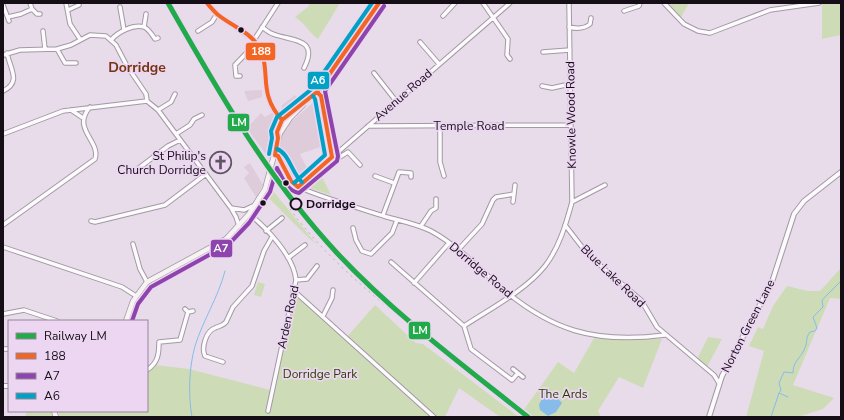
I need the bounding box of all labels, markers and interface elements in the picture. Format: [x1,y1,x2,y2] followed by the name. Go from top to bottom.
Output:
[236,25,246,35] unlabelled marker
[245,42,276,61] line badge: 188
[251,44,271,59] text: 188
[108,58,166,77] district label: Dorridge
[562,61,580,169] street label: Knowle Wood Road
[371,65,435,125] street label: Avenue Road
[307,71,330,90] line badge: A6
[311,73,326,88] text: A6
[227,113,250,132] line badge: LM
[231,115,247,130] text: LM
[434,118,504,134] street label: Temple Road
[117,148,206,178] place label: St Philip's Church Dorridge
[208,150,234,176] church icon: St Philip's Church Dorridge
[281,178,291,188] unlabelled marker
[306,196,356,212] place label: Dorridge
[289,197,303,211] marker: Dorridge
[258,198,268,208] unlabelled marker
[210,239,233,258] line badge: A7
[446,239,516,301] street label: Dorridge Road
[214,241,228,256] text: A7
[577,241,649,311] street label: Blue Lake Road
[718,277,778,375] street label: Norton Green Lane
[274,284,302,350] street label: Arden Road
[8,320,148,412] legend
[408,321,431,340] line badge: LM
[412,323,428,338] text: LM
[44,328,107,344] text: Railway LM
[44,348,66,364] text: 188
[283,366,358,382] park label: Dorridge Park
[44,368,60,384] text: A7
[538,386,588,402] park label: The Ards
[44,388,60,404] text: A6

